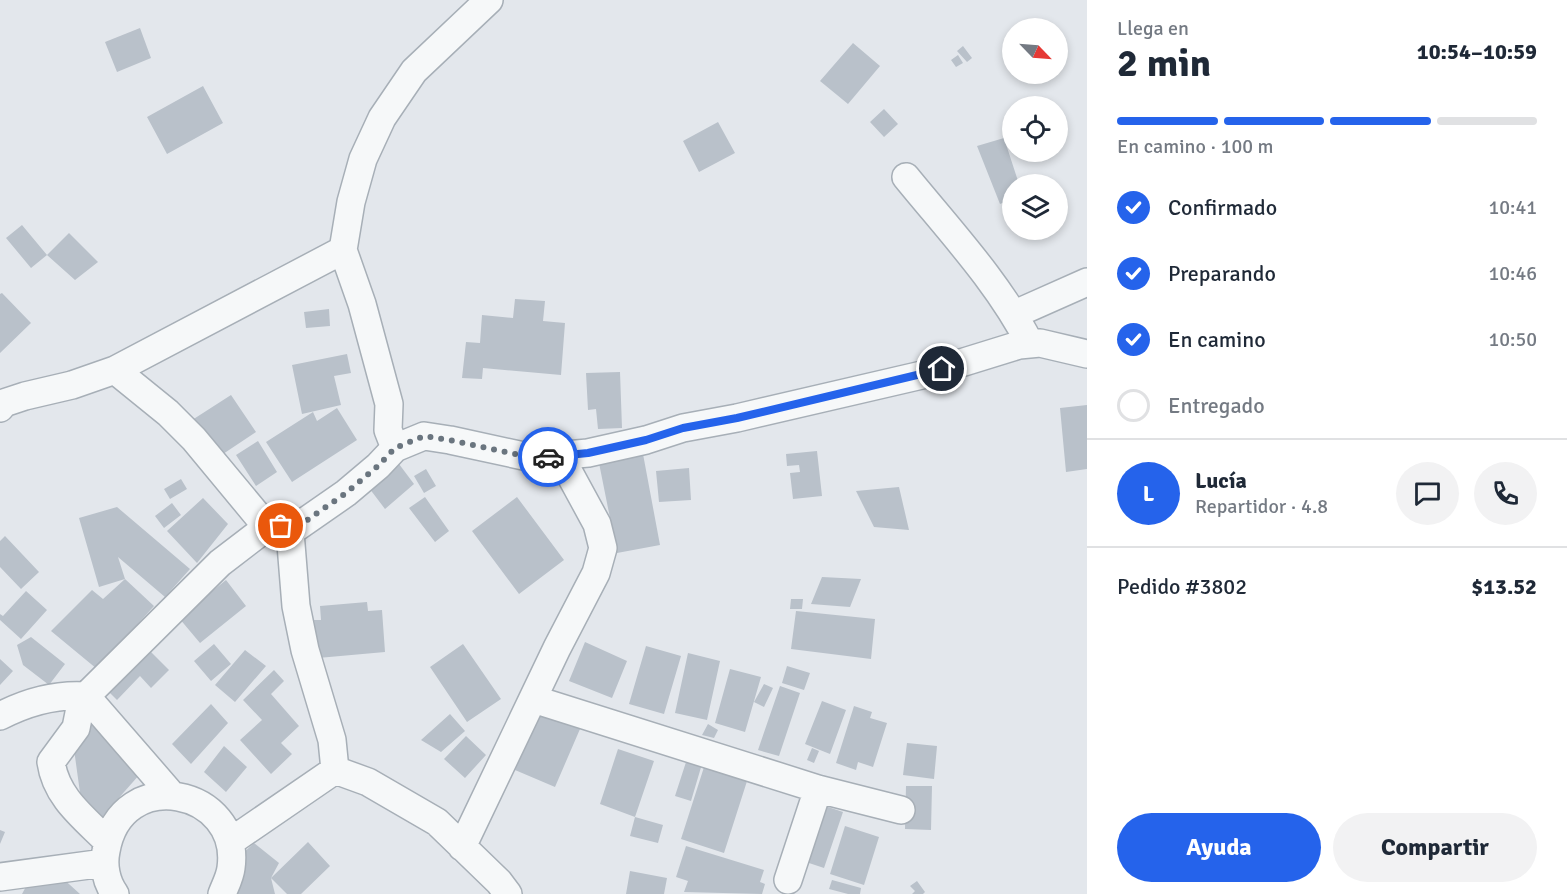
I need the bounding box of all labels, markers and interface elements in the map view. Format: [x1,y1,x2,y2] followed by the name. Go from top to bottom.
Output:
[1117,16,1189,41] text: Llega en
[1002,18,1068,84] north arrow
[1002,18,1068,240] map controls
[1417,38,1537,65] text: 10:54–10:59
[1117,39,1211,87] text: 2 min
[1002,96,1068,162] button: locate
[1117,134,1274,159] text: En camino · 100 m
[1002,174,1068,240] button: layers
[1117,191,1150,224] icon: check
[1168,194,1277,221] text: Confirmado
[1488,195,1537,220] text: 10:41
[1117,257,1150,290] icon: check
[1168,260,1276,287] text: Preparando
[1488,261,1537,286] text: 10:46
[1117,323,1150,356] icon: check
[1168,326,1266,353] text: En camino
[1488,327,1537,352] text: 10:50
[916,343,967,394] pin
[925,352,958,385] icon: home
[1168,392,1265,419] text: Entregado
[518,427,578,487] courier
[532,441,565,474] icon: car
[1396,462,1459,525] button: chat
[1474,462,1537,525] button: phone
[1195,467,1247,494] text: Lucía
[1143,480,1154,507] text: L
[1195,494,1328,519] text: Repartidor · 4.8
[255,500,306,551] pin
[264,509,297,542] icon: bag
[1117,573,1247,600] text: Pedido #3802
[1471,573,1537,600] text: $13.52
[1117,813,1321,882] button: Ayuda
[1333,813,1537,882] button: Compartir

